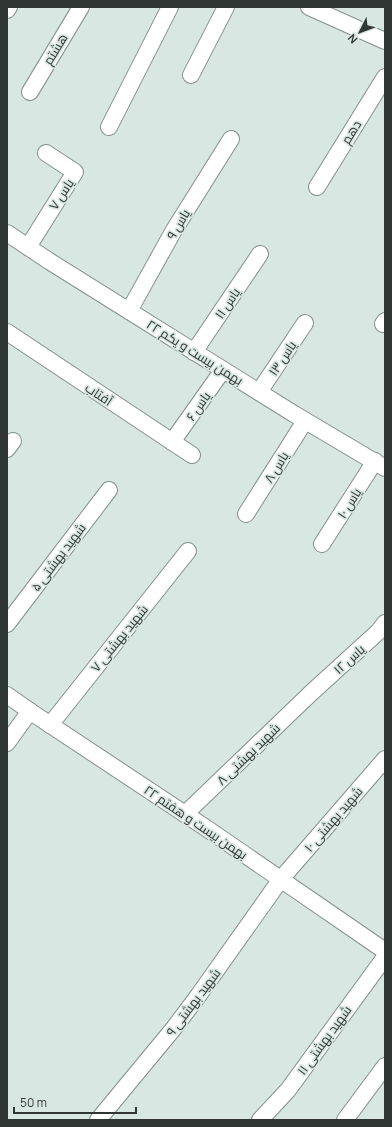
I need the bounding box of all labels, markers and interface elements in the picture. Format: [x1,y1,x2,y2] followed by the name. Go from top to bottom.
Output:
[340,12,380,52] north arrow
[39,30,72,69] street label: هشتم
[344,31,360,47] text: N
[337,117,366,148] street label: دهم
[44,174,78,213] street label: یاس ۷
[162,205,194,243] street label: یاس ۹
[210,284,244,322] street label: یاس ۱۱
[143,315,247,390] street label: ۲۲ بهمن بیست و یکم
[264,337,301,379] street label: یاس ۱۳
[82,378,117,410] street label: آفتاب
[181,387,215,424] street label: یاس ۶
[259,447,293,486] street label: یاس ۸
[333,484,366,522] street label: یاس ۱۰
[26,519,90,595] street label: شهید بهشتی ۵
[86,600,152,676] street label: شهید بهشتی ۷
[329,640,369,678] street label: یاس ۱۲
[212,719,284,789] street label: شهید بهشتی ۸
[140,781,251,864] street label: ۲۲ بهمن بیست و هفتم
[300,782,366,856] street label: شهید بهشتی ۱۰
[162,964,224,1040] street label: شهید بهشتی ۹
[293,1002,355,1078] street label: شهید بهشتی ۱۱
[14,1089,136,1115] scale bar
[20,1094,47,1111] text: 50 m

